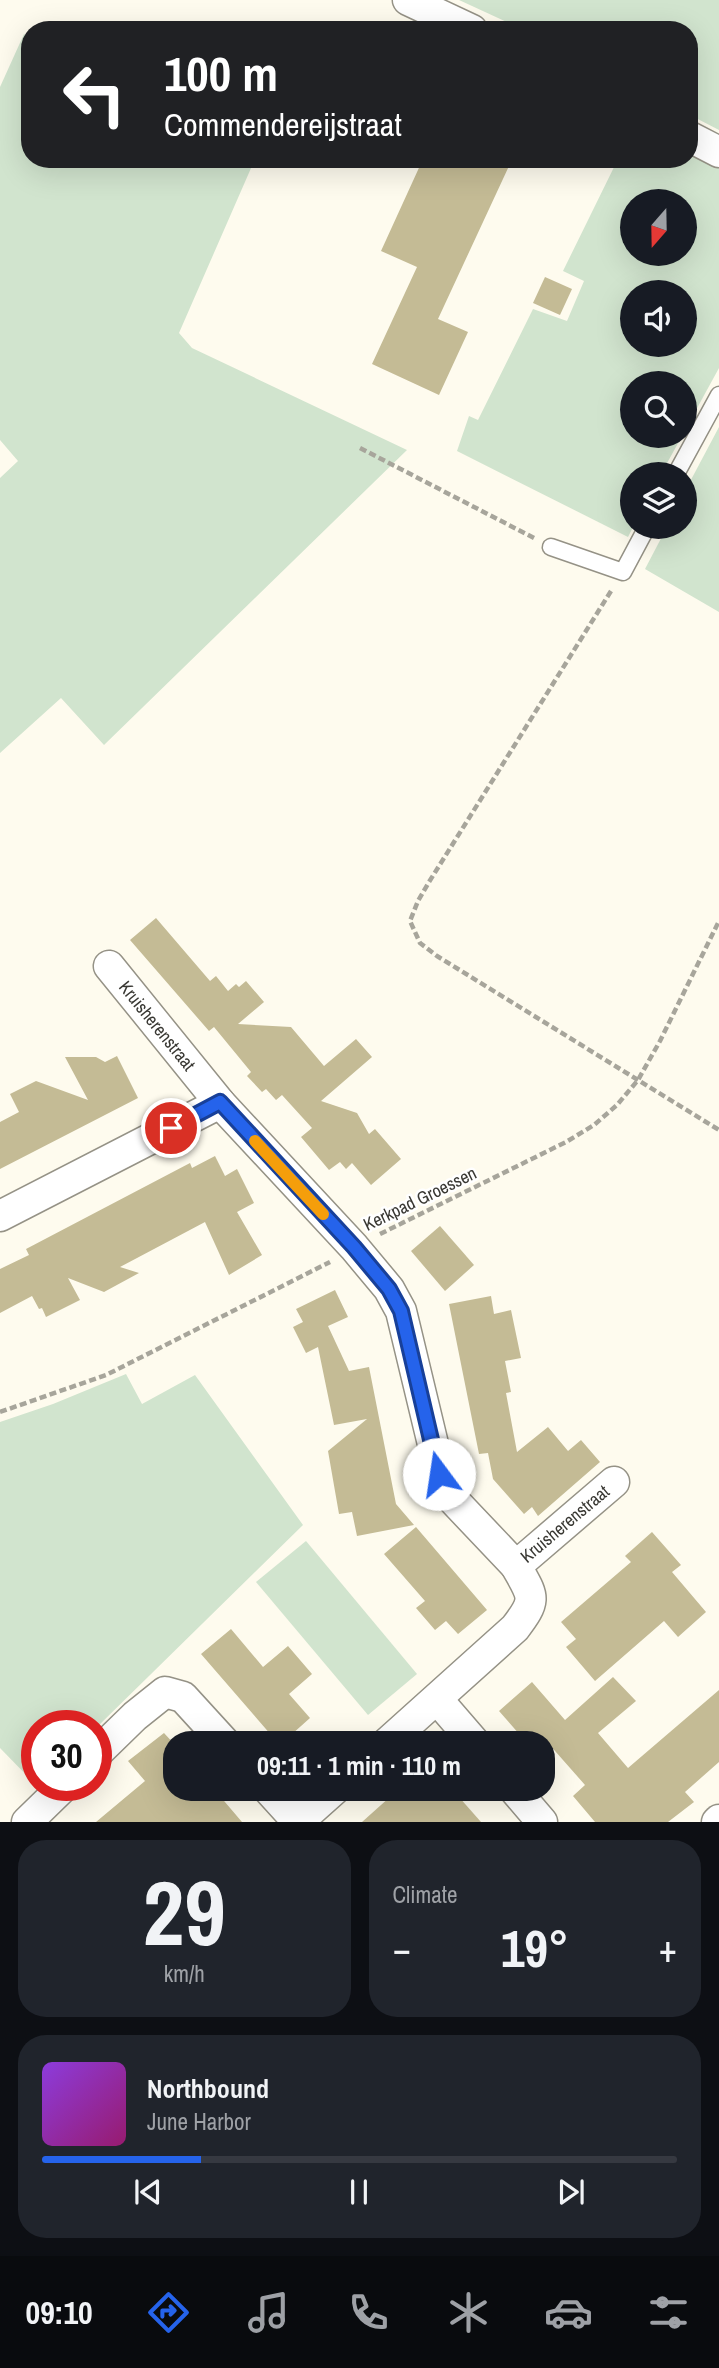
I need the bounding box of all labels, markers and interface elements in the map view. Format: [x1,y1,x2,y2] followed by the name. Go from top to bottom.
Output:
[164,40,278,106] text: 100 m
[49,49,140,140] icon: left
[164,103,402,146] text: Commendereijstraat
[620,189,696,266] north arrow
[620,189,697,539] map controls
[620,280,697,357] button: sound
[620,371,697,448] button: search
[620,462,697,539] button: layers
[113,975,201,1076] street label: Kruisherenstraat
[141,1098,201,1158] pin
[152,1109,190,1147] icon: arrive
[359,1160,481,1237] street label: Kerkpad Groessen
[402,1437,476,1511] position arrow
[515,1479,615,1568] street label: Kruisherenstraat
[21,1710,112,1801] speed limit sign: 30
[257,1748,461,1783] text: 09:11 · 1 min · 110 m
[143,1851,226,1973] text: 29
[393,1879,457,1910] text: Climate
[501,1913,569,1983] text: 19°
[393,1923,411,1974] text: −
[659,1923,677,1974] text: +
[164,1958,205,1989] text: km/h
[147,2071,269,2106] text: Northbound
[147,2106,251,2137] text: June Harbor
[129,2173,167,2211] icon: previous
[340,2173,378,2211] icon: pause
[552,2173,590,2211] icon: next
[144,2288,193,2337] icon: directions
[244,2288,293,2337] icon: music
[344,2288,393,2337] icon: phone
[444,2288,493,2337] icon: climate
[544,2288,593,2337] icon: car
[644,2288,693,2337] icon: filters
[26,2291,93,2334] text: 09:10

